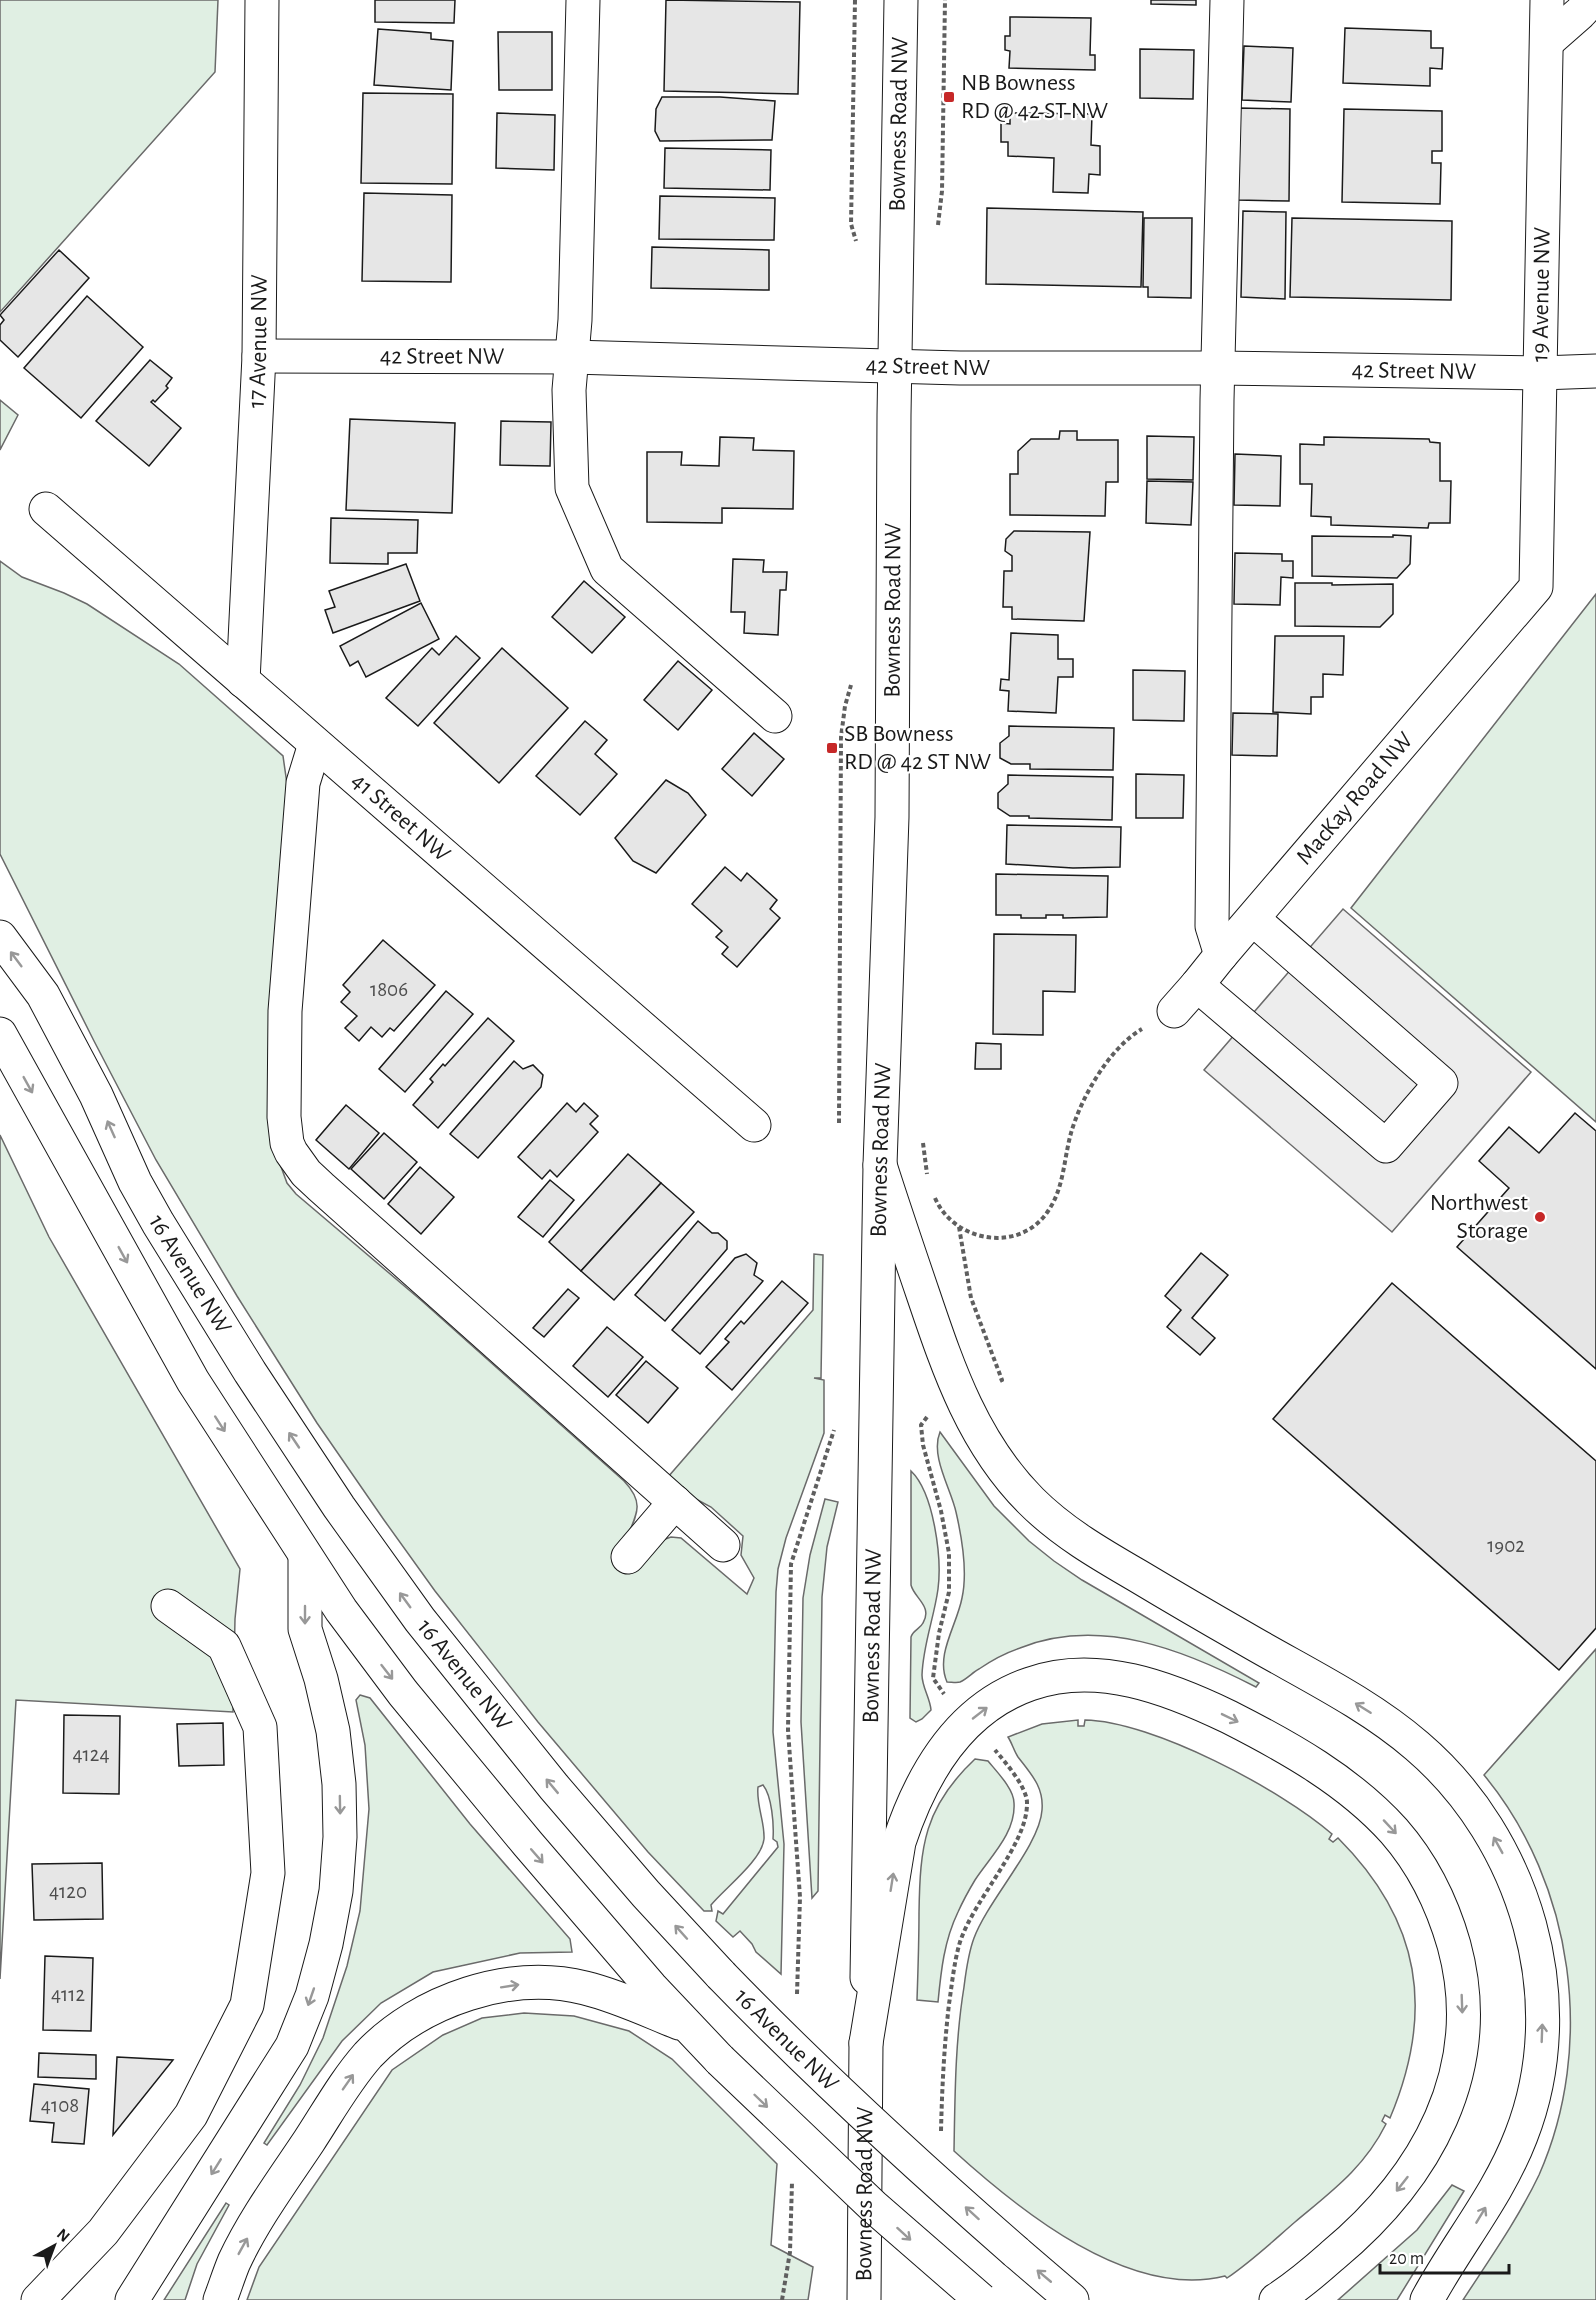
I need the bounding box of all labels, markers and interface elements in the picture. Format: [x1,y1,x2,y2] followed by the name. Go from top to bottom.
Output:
[885,36,912,212] street label: Bowness Road NW
[961,71,1109,123] place label: NB Bowness RD @ 42 ST NW
[942,90,956,104] marker: NB Bowness RD @ 42 ST NW
[1528,226,1555,362] street label: 19 Avenue NW
[244,274,272,409] street label: 17 Avenue NW
[380,344,505,369] street label: 42 Street NW
[865,353,991,380] street label: 42 Street NW
[1351,358,1477,384] street label: 42 Street NW
[881,522,905,698] street label: Bowness Road NW
[844,722,992,774] place label: SB Bowness RD @ 42 ST NW
[1292,728,1418,869] street label: MacKay Road NW
[825,741,839,755] marker: SB Bowness RD @ 42 ST NW
[347,769,455,867] street label: 41 Street NW
[10,951,22,967] one-way arrow
[370,979,408,1000] house number: 1806
[867,1062,896,1238] street label: Bowness Road NW
[22,1076,34,1093] one-way arrow
[105,1120,116,1138] one-way arrow
[1430,1191,1528,1243] place label: Northwest Storage
[1533,1210,1547,1224] marker: Northwest Storage
[144,1211,236,1338] street label: 16 Avenue NW
[118,1246,129,1264] one-way arrow
[215,1415,227,1432] one-way arrow
[288,1432,300,1449] one-way arrow
[1487,1535,1525,1556] house number: 1902
[859,1548,886,1724] street label: Bowness Road NW
[399,1592,412,1608] one-way arrow
[299,1604,311,1624] one-way arrow
[412,1615,516,1735] street label: 16 Avenue NW
[381,1664,394,1680] one-way arrow
[1355,1701,1372,1713] one-way arrow
[972,1707,988,1720] one-way arrow
[1220,1712,1238,1724] one-way arrow
[73,1744,109,1765] house number: 4124
[546,1778,559,1794] one-way arrow
[334,1795,345,1815] one-way arrow
[1383,1819,1397,1834] one-way arrow
[1492,1837,1503,1855] one-way arrow
[530,1848,544,1863] one-way arrow
[887,1872,898,1892] one-way arrow
[49,1881,87,1902] house number: 4120
[674,1925,688,1940] one-way arrow
[499,1980,519,1991] one-way arrow
[51,1984,85,2005] house number: 4112
[730,1984,843,2096] street label: 16 Avenue NW
[304,1987,315,2006] one-way arrow
[1457,1993,1468,2013] one-way arrow
[1536,2023,1548,2043] one-way arrow
[342,2075,354,2091] one-way arrow
[754,2094,769,2108] one-way arrow
[41,2095,79,2116] house number: 4108
[852,2106,878,2281] street label: Bowness Road NW
[210,2158,222,2175] one-way arrow
[1396,2176,1409,2192] one-way arrow
[965,2206,980,2220] one-way arrow
[1475,2207,1487,2224] one-way arrow
[24,2216,84,2276] north arrow
[54,2226,73,2245] text: N
[896,2227,911,2241] one-way arrow
[1380,2237,1509,2275] scale bar
[237,2238,249,2255] one-way arrow
[1389,2250,1424,2268] text: 20 m
[1037,2269,1052,2283] one-way arrow

